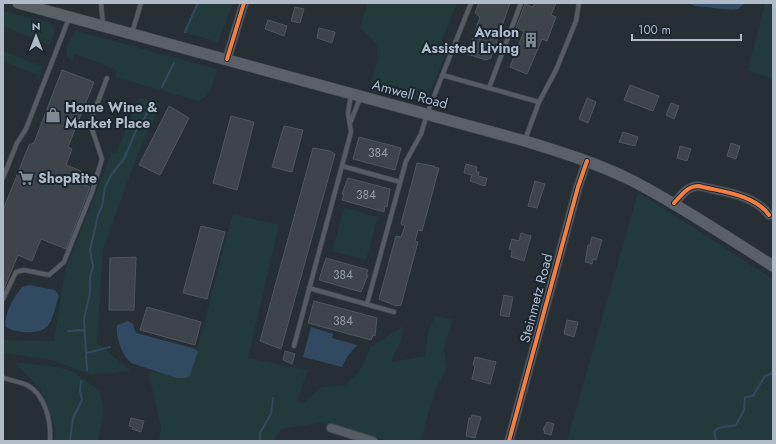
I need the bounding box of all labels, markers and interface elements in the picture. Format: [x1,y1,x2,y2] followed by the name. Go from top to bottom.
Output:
[16,16,56,56] north arrow
[632,16,741,42] scale bar
[32,18,40,34] text: N
[638,21,671,39] text: 100 m
[420,22,519,58] place label: Avalon Assisted Living
[522,31,540,49] building icon: Avalon Assisted Living
[370,74,450,114] street label: Amwell Road
[65,97,158,133] place label: Home Wine & Market Place
[44,106,62,124] shop icon: Home Wine & Market Place
[368,144,388,162] house number: 384
[38,168,97,188] place label: ShopRite
[17,169,35,187] supermarket icon: ShopRite
[356,186,376,204] house number: 384
[514,251,558,345] street label: Steinmetz Road
[333,266,353,284] house number: 384
[333,312,353,330] house number: 384

